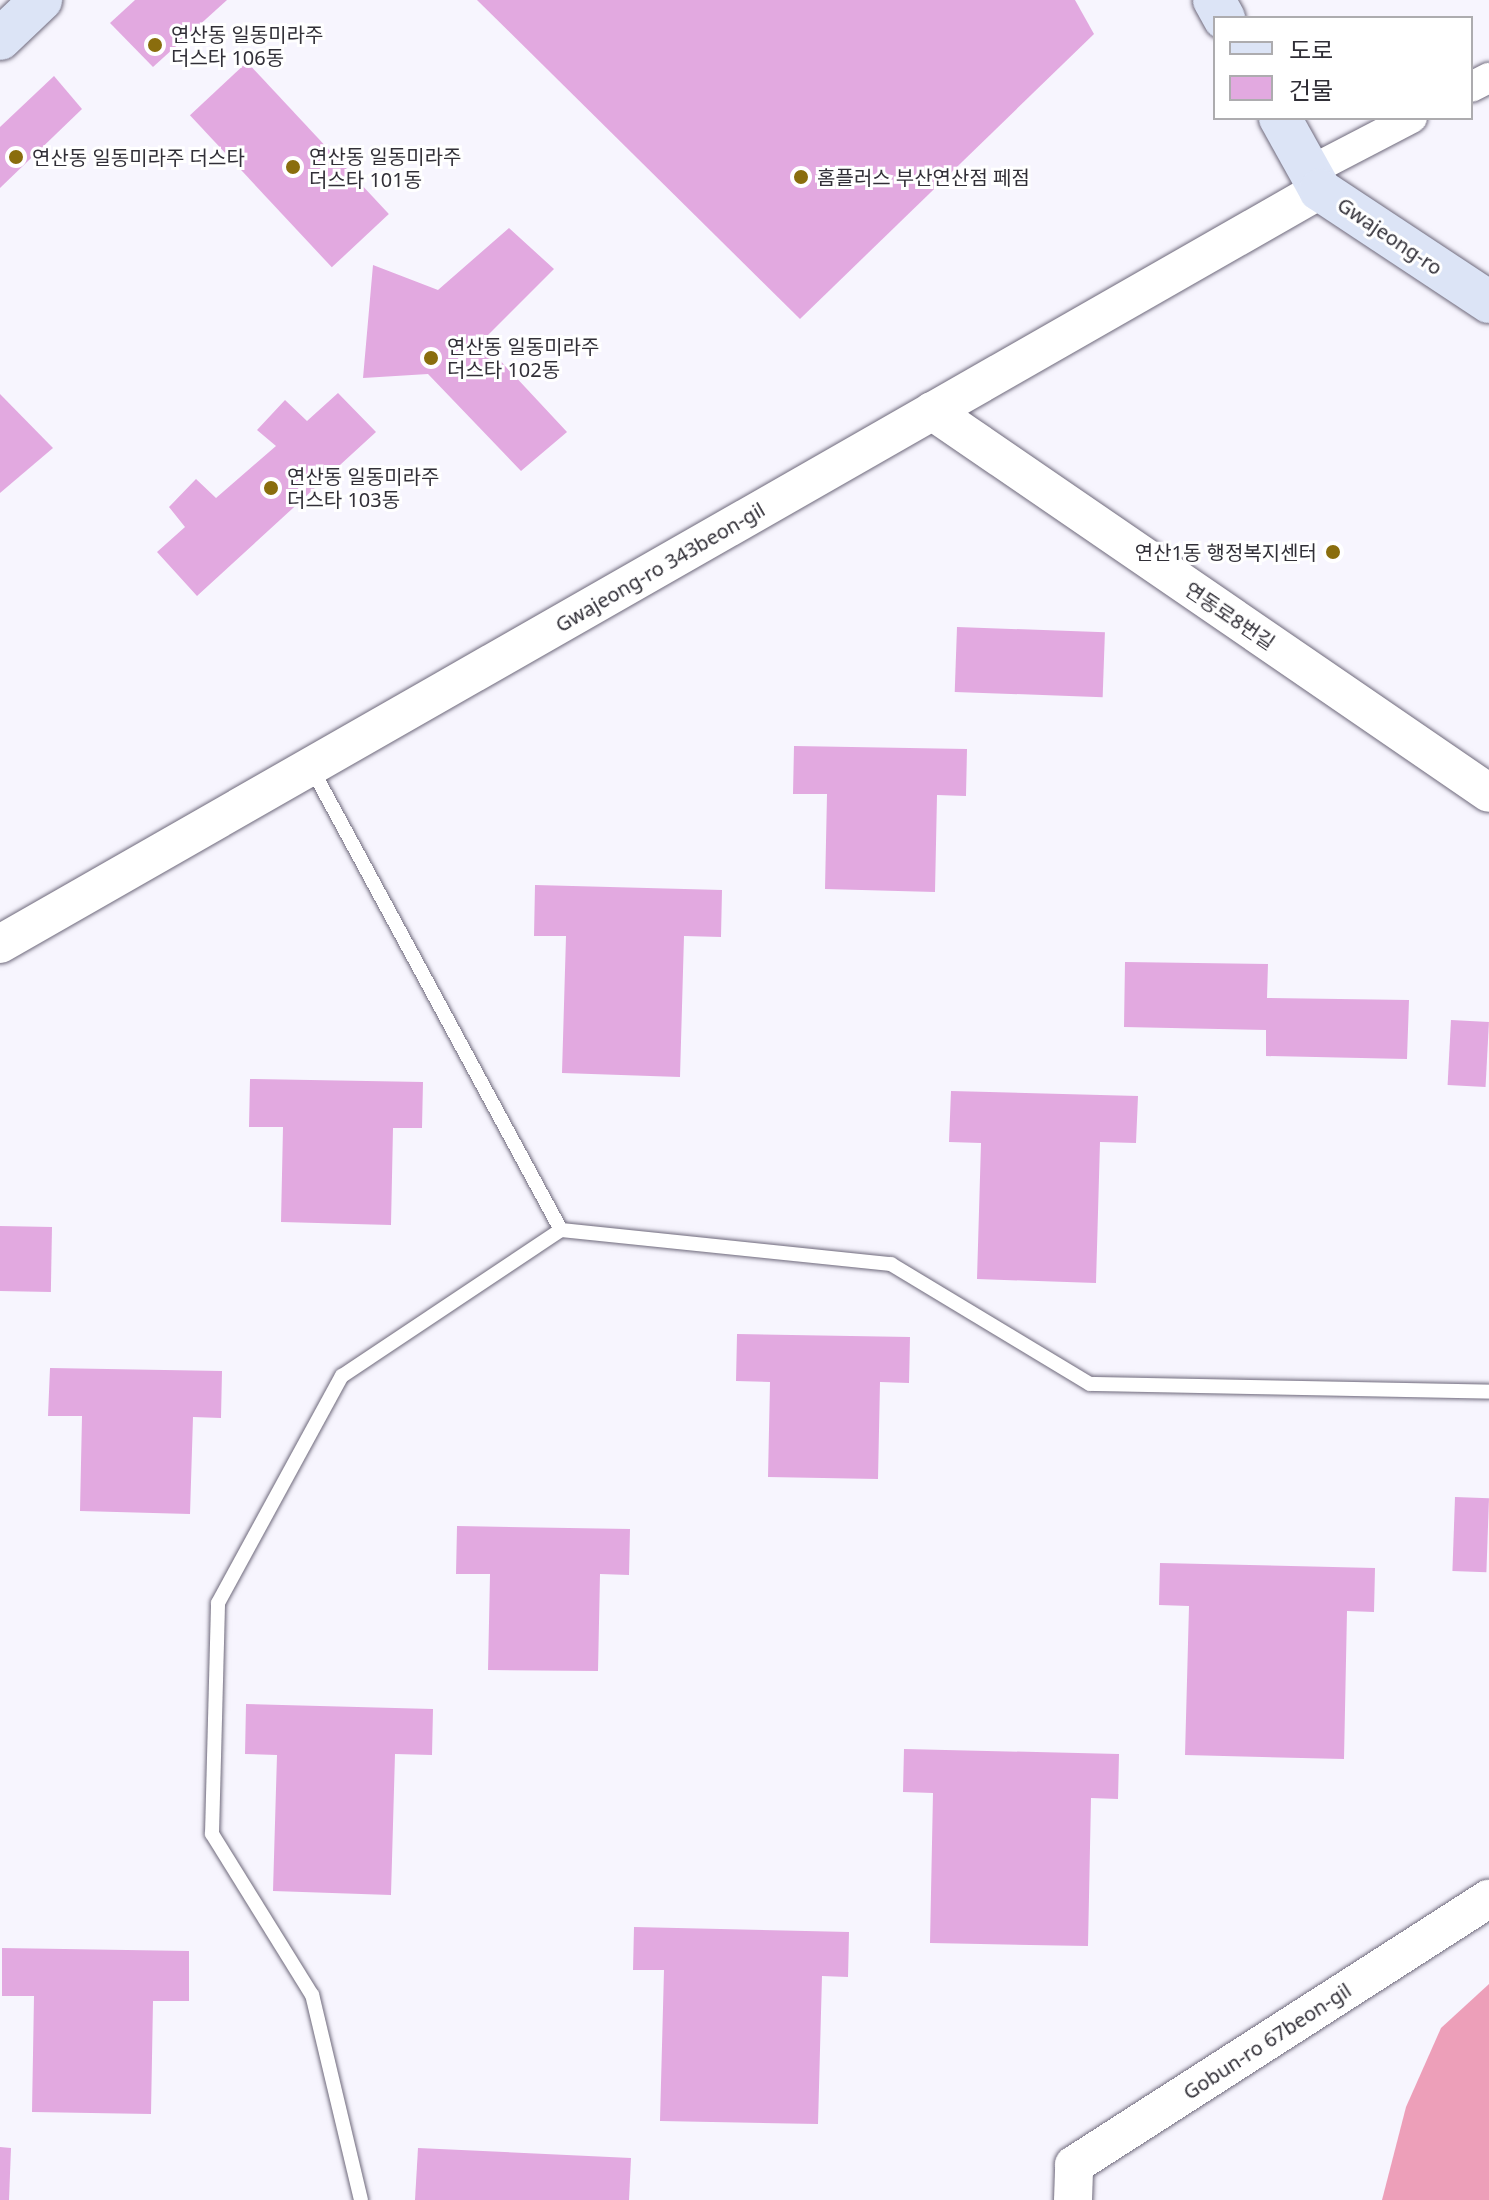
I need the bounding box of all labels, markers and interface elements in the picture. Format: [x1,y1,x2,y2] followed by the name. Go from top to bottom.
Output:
[1213,16,1473,120] legend
[171,22,323,69] place label: 연산동 일동미라주 더스타 106동
[1289,33,1333,66] text: 도로
[146,36,164,54] marker: 연산동 일동미라주 더스타 106동
[1289,73,1333,106] text: 건물
[309,144,461,191] place label: 연산동 일동미라주 더스타 101동
[32,145,245,169] place label: 연산동 일동미라주 더스타
[7,148,25,166] marker: 연산동 일동미라주 더스타
[284,158,302,176] marker: 연산동 일동미라주 더스타 101동
[817,165,1030,189] place label: 홈플러스 부산연산점 페점
[792,168,810,186] marker: 홈플러스 부산연산점 페점
[1333,192,1447,280] street label: Gwajeong-ro
[447,334,599,381] place label: 연산동 일동미라주 더스타 102동
[422,349,440,367] marker: 연산동 일동미라주 더스타 102동
[287,464,439,511] place label: 연산동 일동미라주 더스타 103동
[262,479,280,497] marker: 연산동 일동미라주 더스타 103동
[551,497,769,637] street label: Gwajeong-ro 343beon-gil
[1135,540,1317,564] place label: 연산1동 행정복지센터
[1324,543,1342,561] marker: 연산1동 행정복지센터
[1180,577,1280,655] street label: 연동로8번길
[1179,1978,1355,2104] street label: Gobun-ro 67beon-gil

